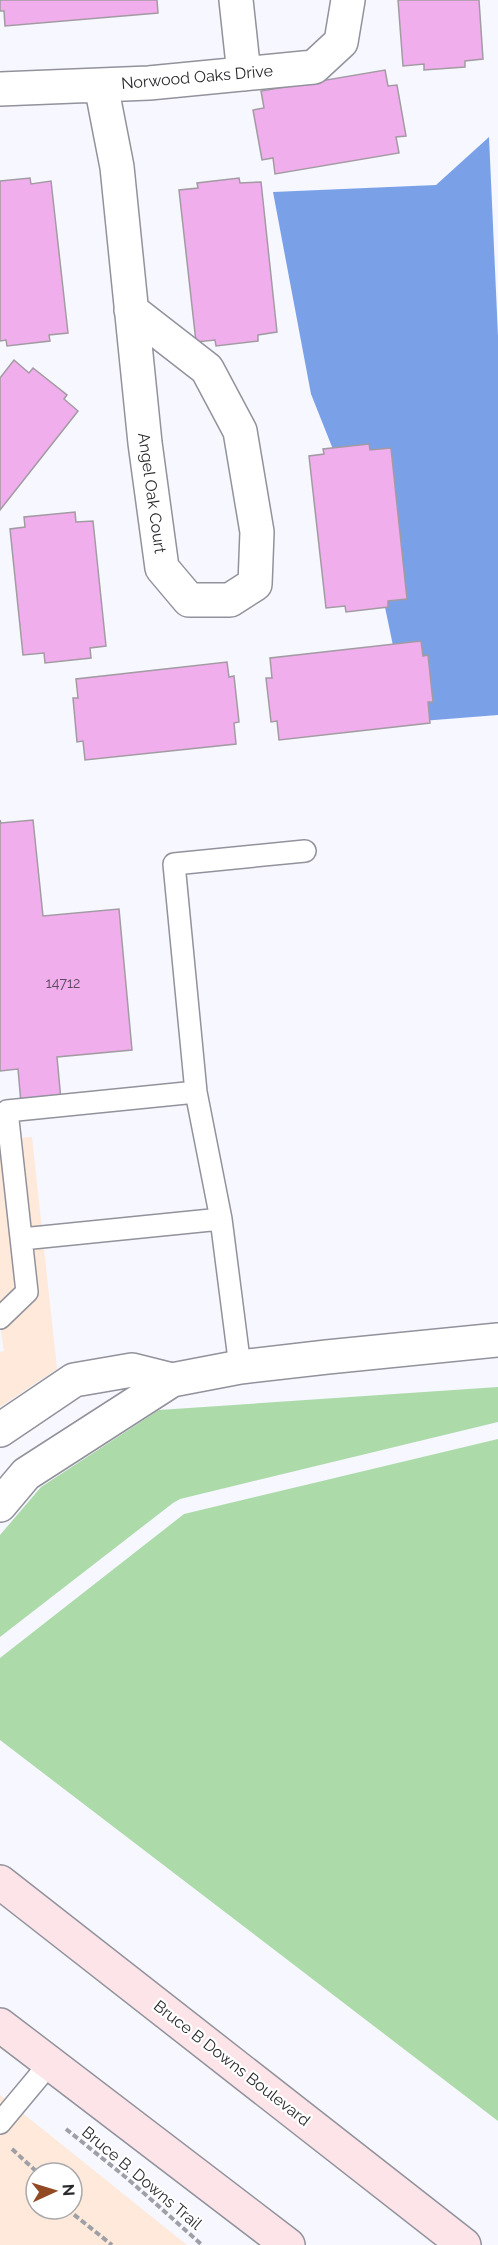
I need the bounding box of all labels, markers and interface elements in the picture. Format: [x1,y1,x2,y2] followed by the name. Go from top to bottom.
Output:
[120,61,274,93] street label: Norwood Oaks Drive
[134,431,170,555] street label: Angel Oak Court
[46,975,80,991] house number: 14712
[150,1996,314,2130] street label: Bruce B Downs Boulevard
[78,2122,206,2234] street label: Bruce B. Downs Trail
[24,2161,84,2221] north arrow
[59,2183,78,2197] text: N

